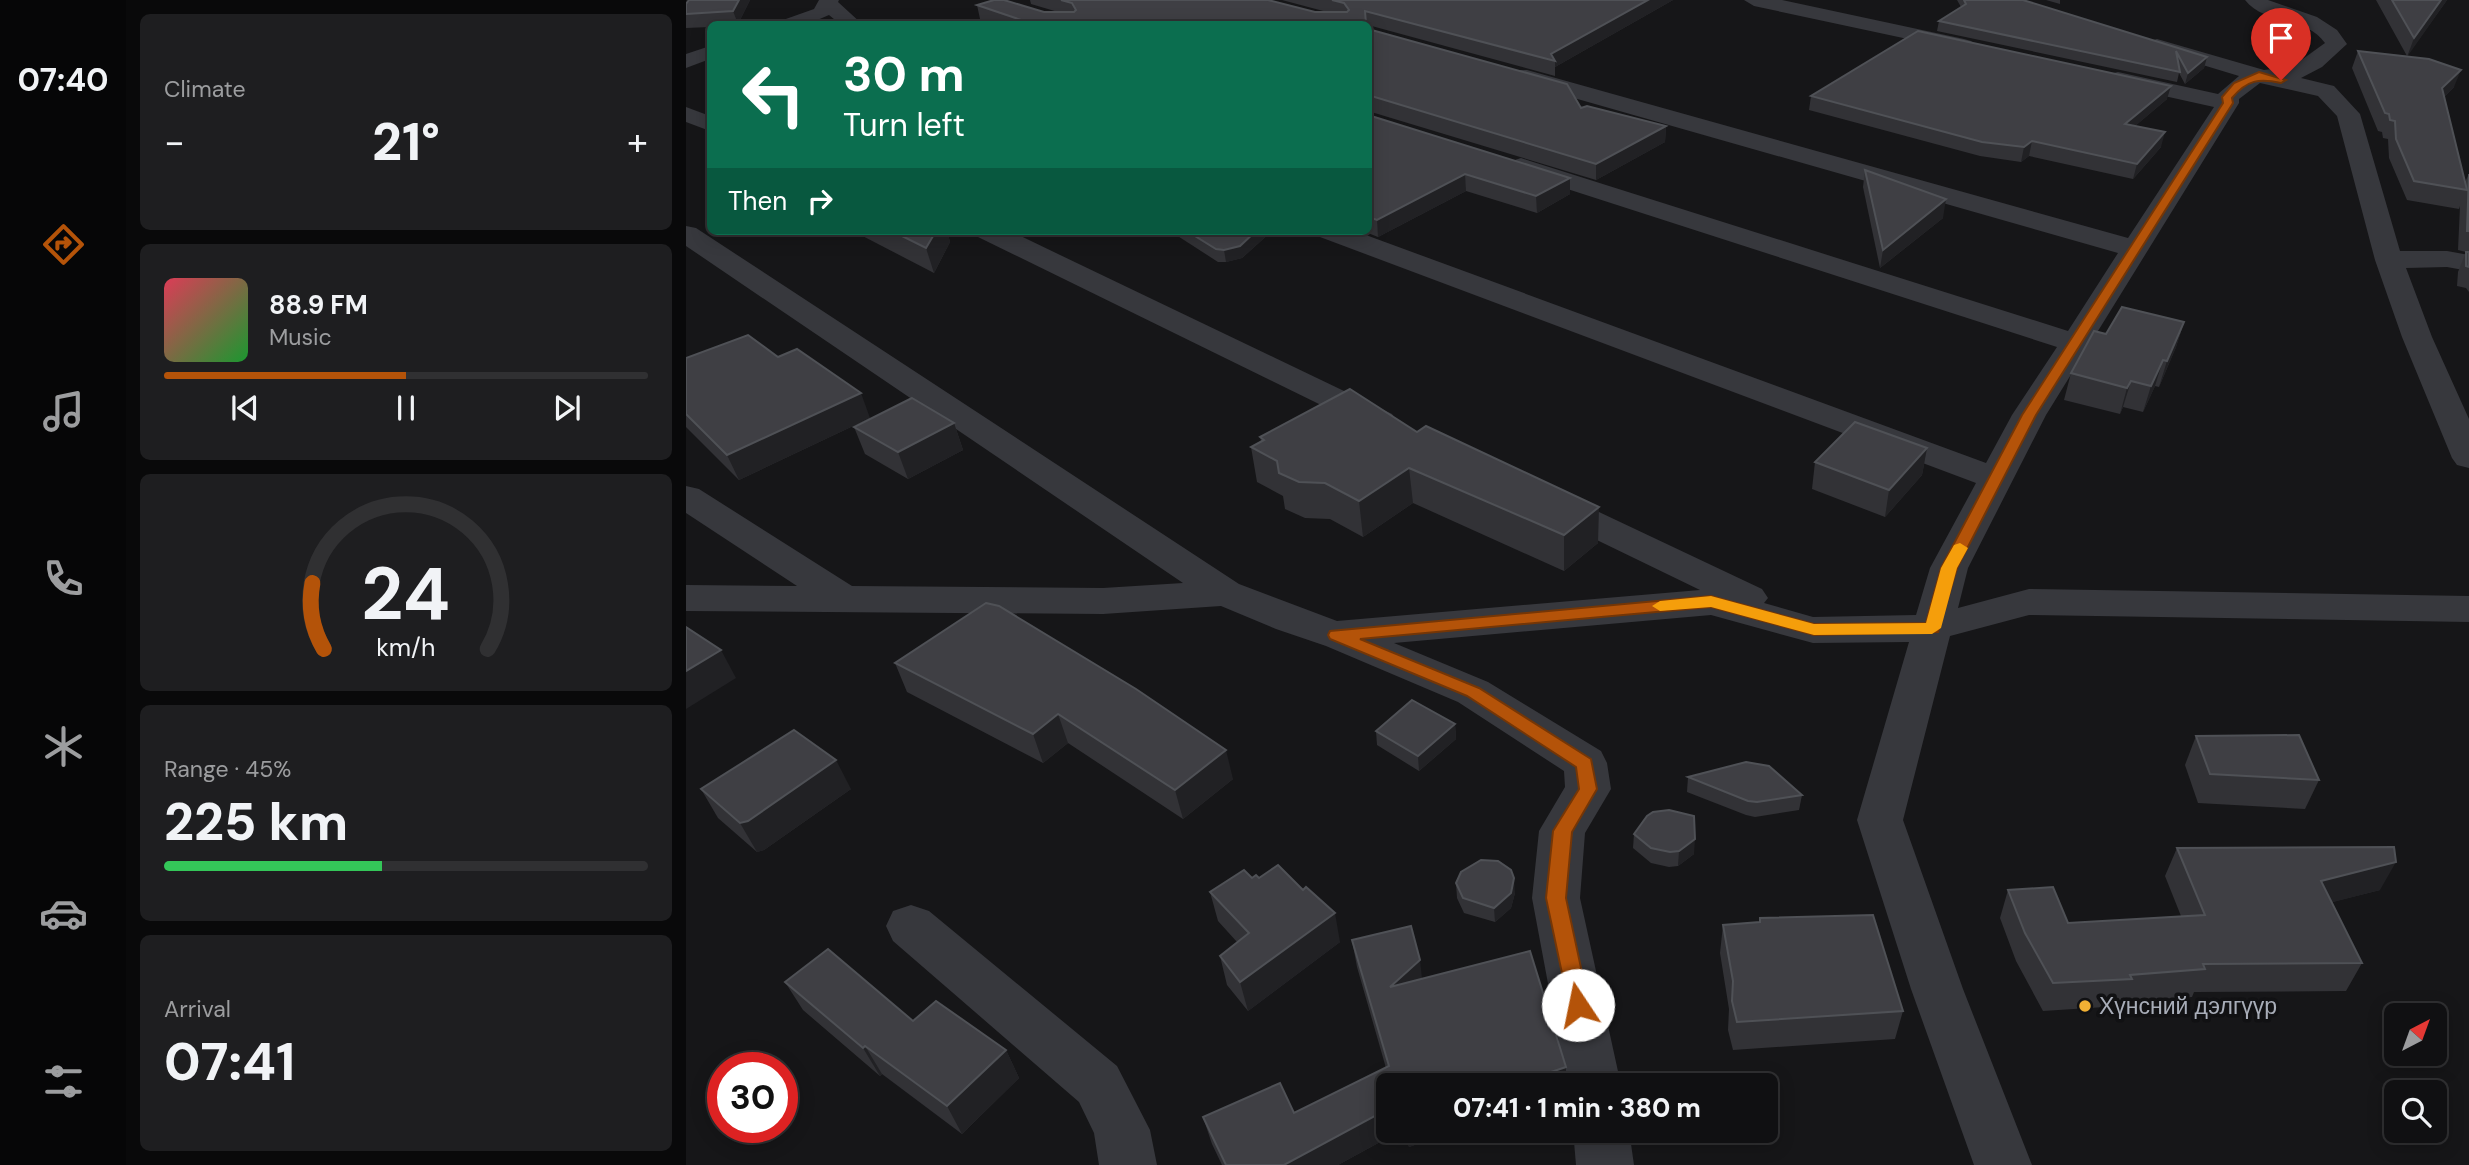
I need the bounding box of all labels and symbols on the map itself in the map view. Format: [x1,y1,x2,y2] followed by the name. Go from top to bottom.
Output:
[2251,8,2311,80] pin
[1541,968,1615,1042] position arrow
[2099,991,2277,1021] place label: Хүнсний дэлгүүр
[2077,998,2093,1014] marker: Хүнсний дэлгүүр
[2384,1003,2446,1066] north arrow
[707,1052,798,1143] speed limit sign: 30

